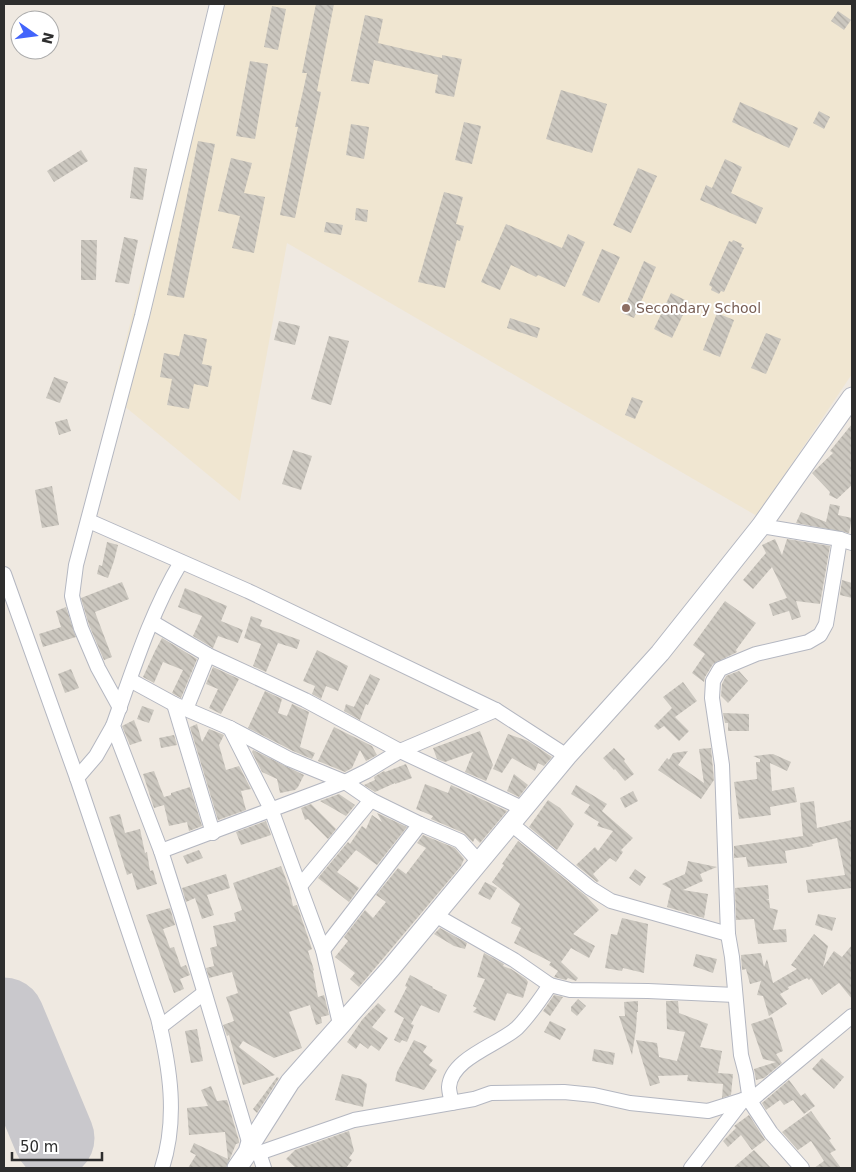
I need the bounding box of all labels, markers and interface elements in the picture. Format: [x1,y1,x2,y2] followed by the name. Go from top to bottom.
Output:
[10,10,60,60] north arrow
[38,31,57,46] text: N
[636,300,761,316] place label: Secondary School
[620,302,632,314] marker: Secondary School
[12,1130,102,1162] scale bar
[20,1138,58,1156] text: 50 m

